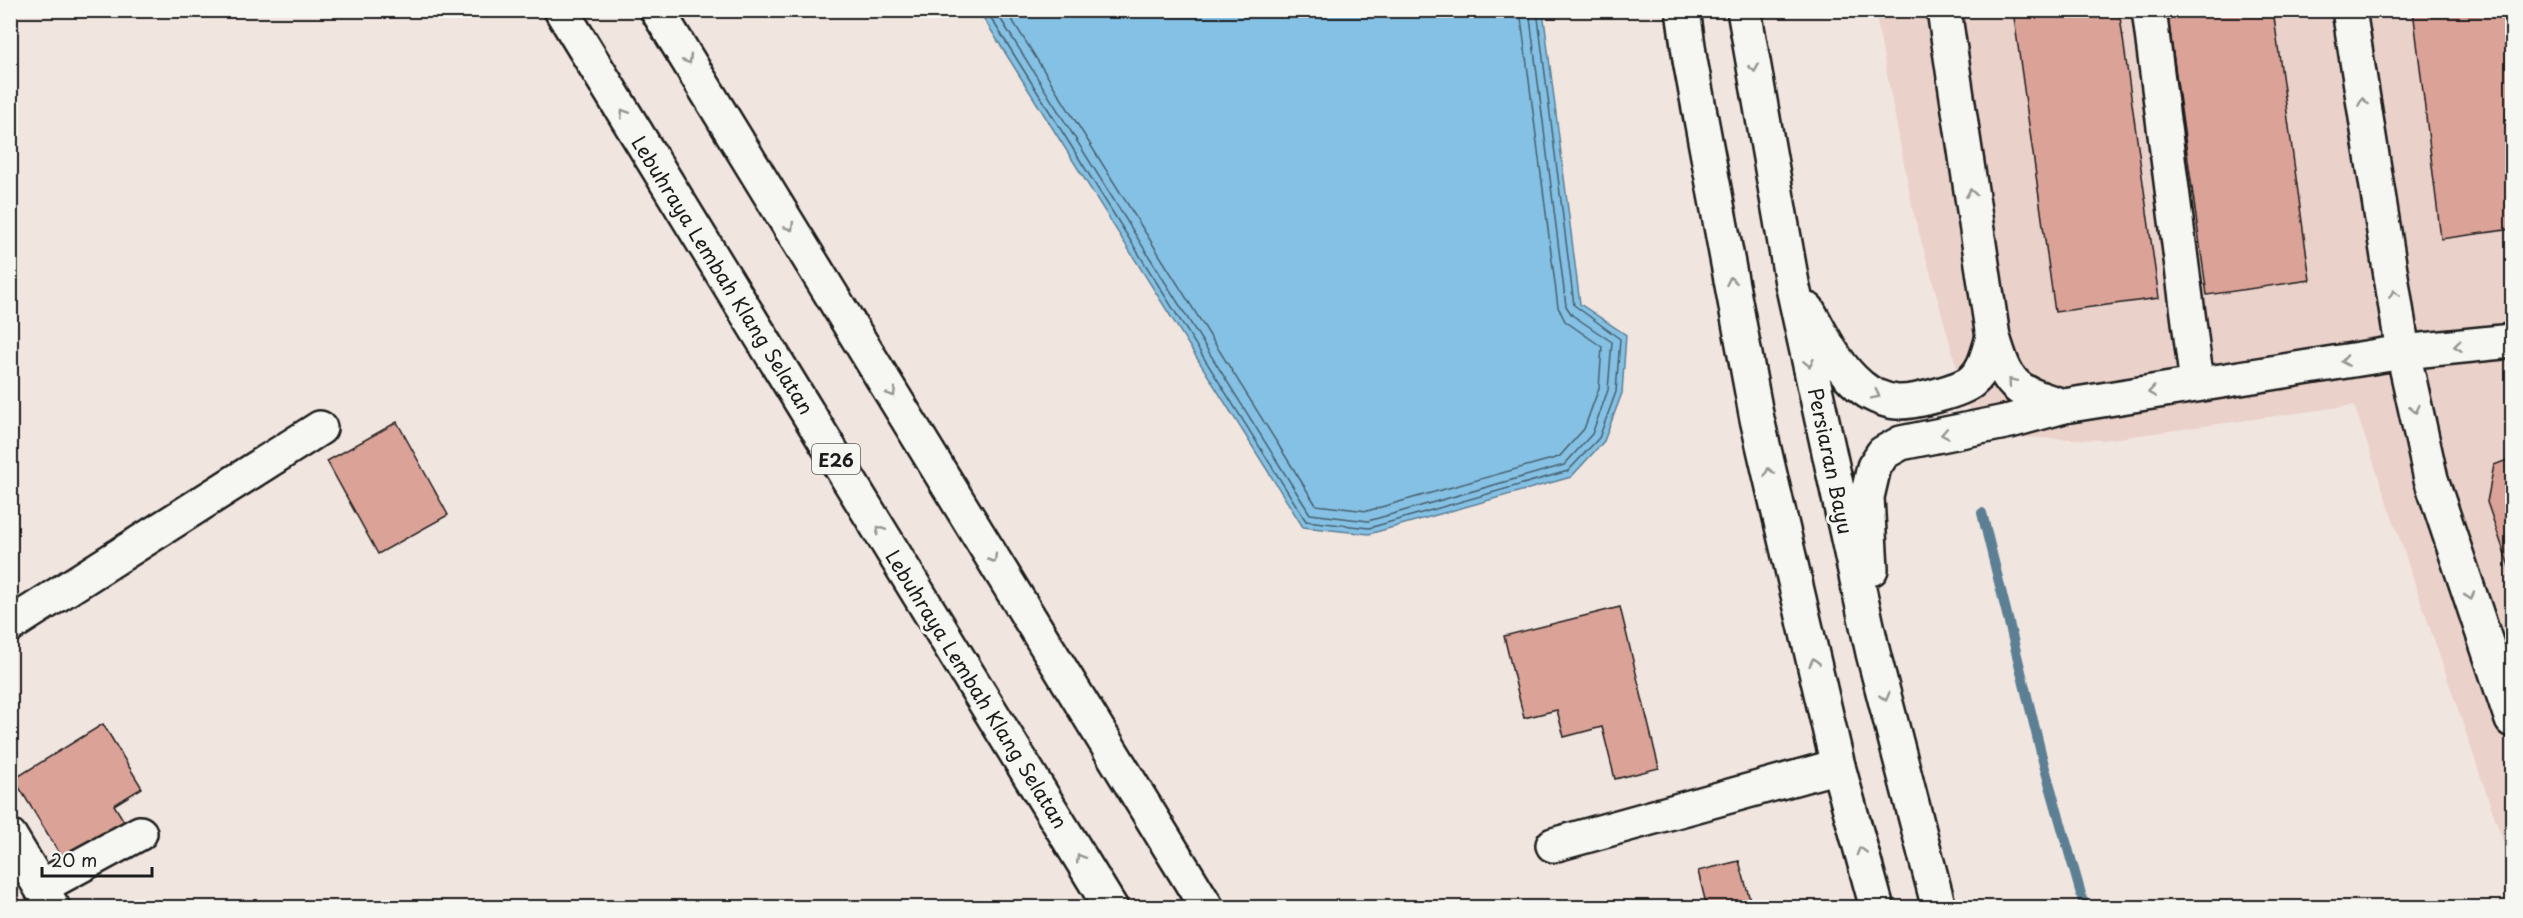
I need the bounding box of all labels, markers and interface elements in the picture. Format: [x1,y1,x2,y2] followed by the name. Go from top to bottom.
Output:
[680,54,692,64] one-way arrow
[1747,63,1760,73] one-way arrow
[2357,97,2370,107] one-way arrow
[620,109,632,119] one-way arrow
[625,130,821,420] street label: Lebuhraya Lembah Klang Selatan
[1966,188,1978,198] one-way arrow
[782,221,794,231] one-way arrow
[1725,276,1738,286] one-way arrow
[2388,290,2400,299] one-way arrow
[2453,340,2462,352] one-way arrow
[2340,354,2350,367] one-way arrow
[1802,358,1815,368] one-way arrow
[2008,378,2019,389] one-way arrow
[1801,385,1861,537] street label: Persiaran Bayu
[2148,385,2157,397] one-way arrow
[884,387,896,397] one-way arrow
[1869,387,1880,399] one-way arrow
[2408,404,2421,414] one-way arrow
[1941,427,1951,440] one-way arrow
[812,444,860,474] road number: E26
[1764,467,1777,477] one-way arrow
[875,526,887,536] one-way arrow
[879,544,1075,834] street label: Lebuhraya Lembah Klang Selatan
[986,553,998,563] one-way arrow
[2463,590,2476,601] one-way arrow
[1808,657,1821,667] one-way arrow
[1877,691,1890,701] one-way arrow
[42,840,152,878] scale bar
[51,846,97,873] text: 20 m
[1856,846,1869,856] one-way arrow
[1076,854,1088,864] one-way arrow

